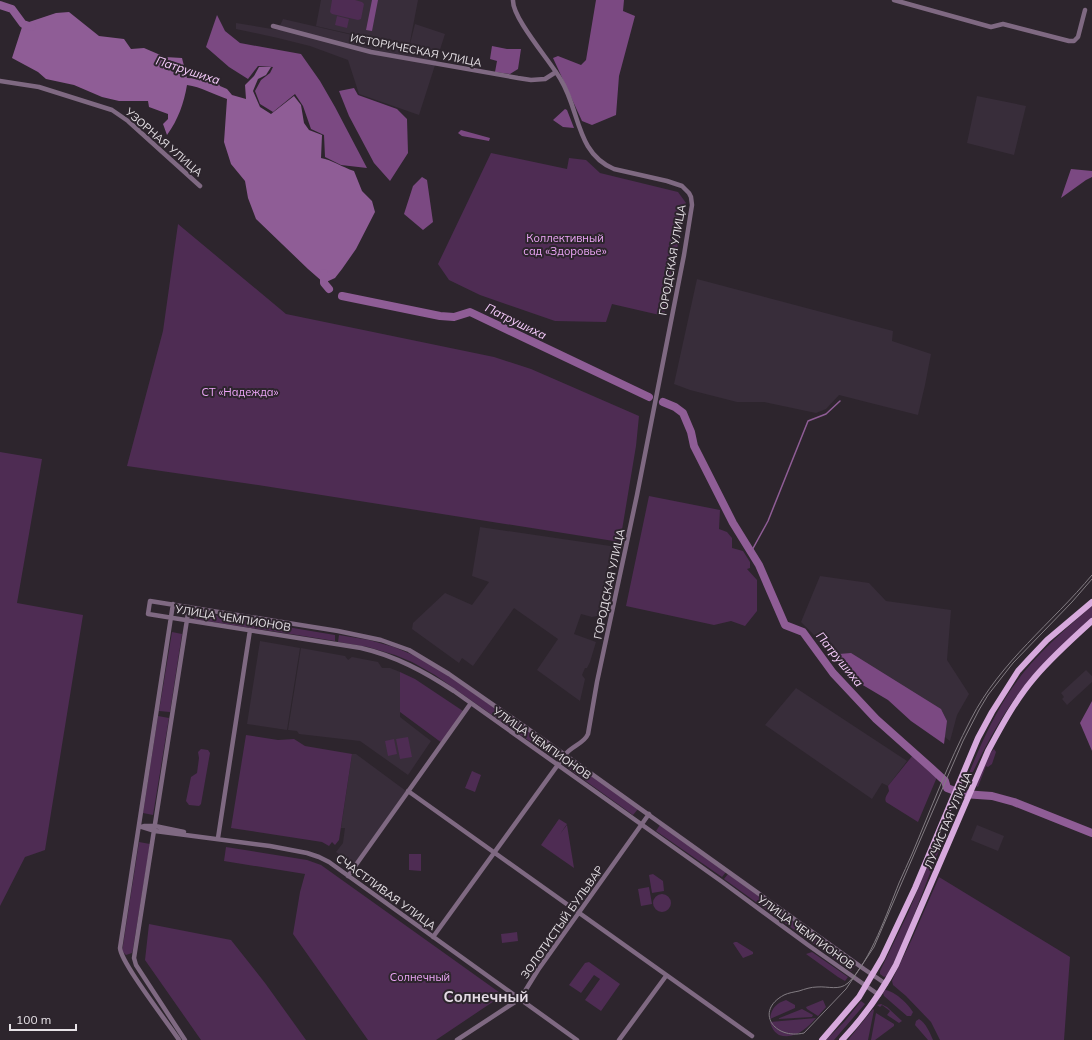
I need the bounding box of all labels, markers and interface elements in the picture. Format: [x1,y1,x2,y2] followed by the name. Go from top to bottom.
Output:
[349,30,483,70] street label: ИСТОРИЧЕСКАЯ УЛИЦА
[154,53,222,87] water label: Патрушиха
[122,104,206,179] street label: УЗОРНАЯ УЛИЦА
[655,203,689,317] street label: ГОРОДСКАЯ УЛИЦА
[523,231,607,258] park label: Коллективный сад «Здоровье»
[483,300,549,342] water label: Патрушиха
[202,385,279,399] park label: СТ «Надежда»
[590,528,628,640] street label: ГОРОДСКАЯ УЛИЦА
[173,602,292,634] street label: УЛИЦА ЧЕМПИОНОВ
[813,628,867,690] water label: Патрушиха
[489,703,594,782] street label: УЛИЦА ЧЕМПИОНОВ
[921,769,975,871] street label: ЛУЧИСТАЯ УЛИЦА
[333,851,439,933] street label: СЧАСТЛИВАЯ УЛИЦА
[518,863,606,981] street label: ЗОЛОТИСТЫЙ БУЛЬВАР
[754,891,857,972] street label: УЛИЦА ЧЕМПИОНОВ
[390,970,450,984] park label: Солнечный
[444,987,529,1006] district label: Солнечный
[10,1006,76,1032] scale bar
[16,1012,51,1027] text: 100 m

